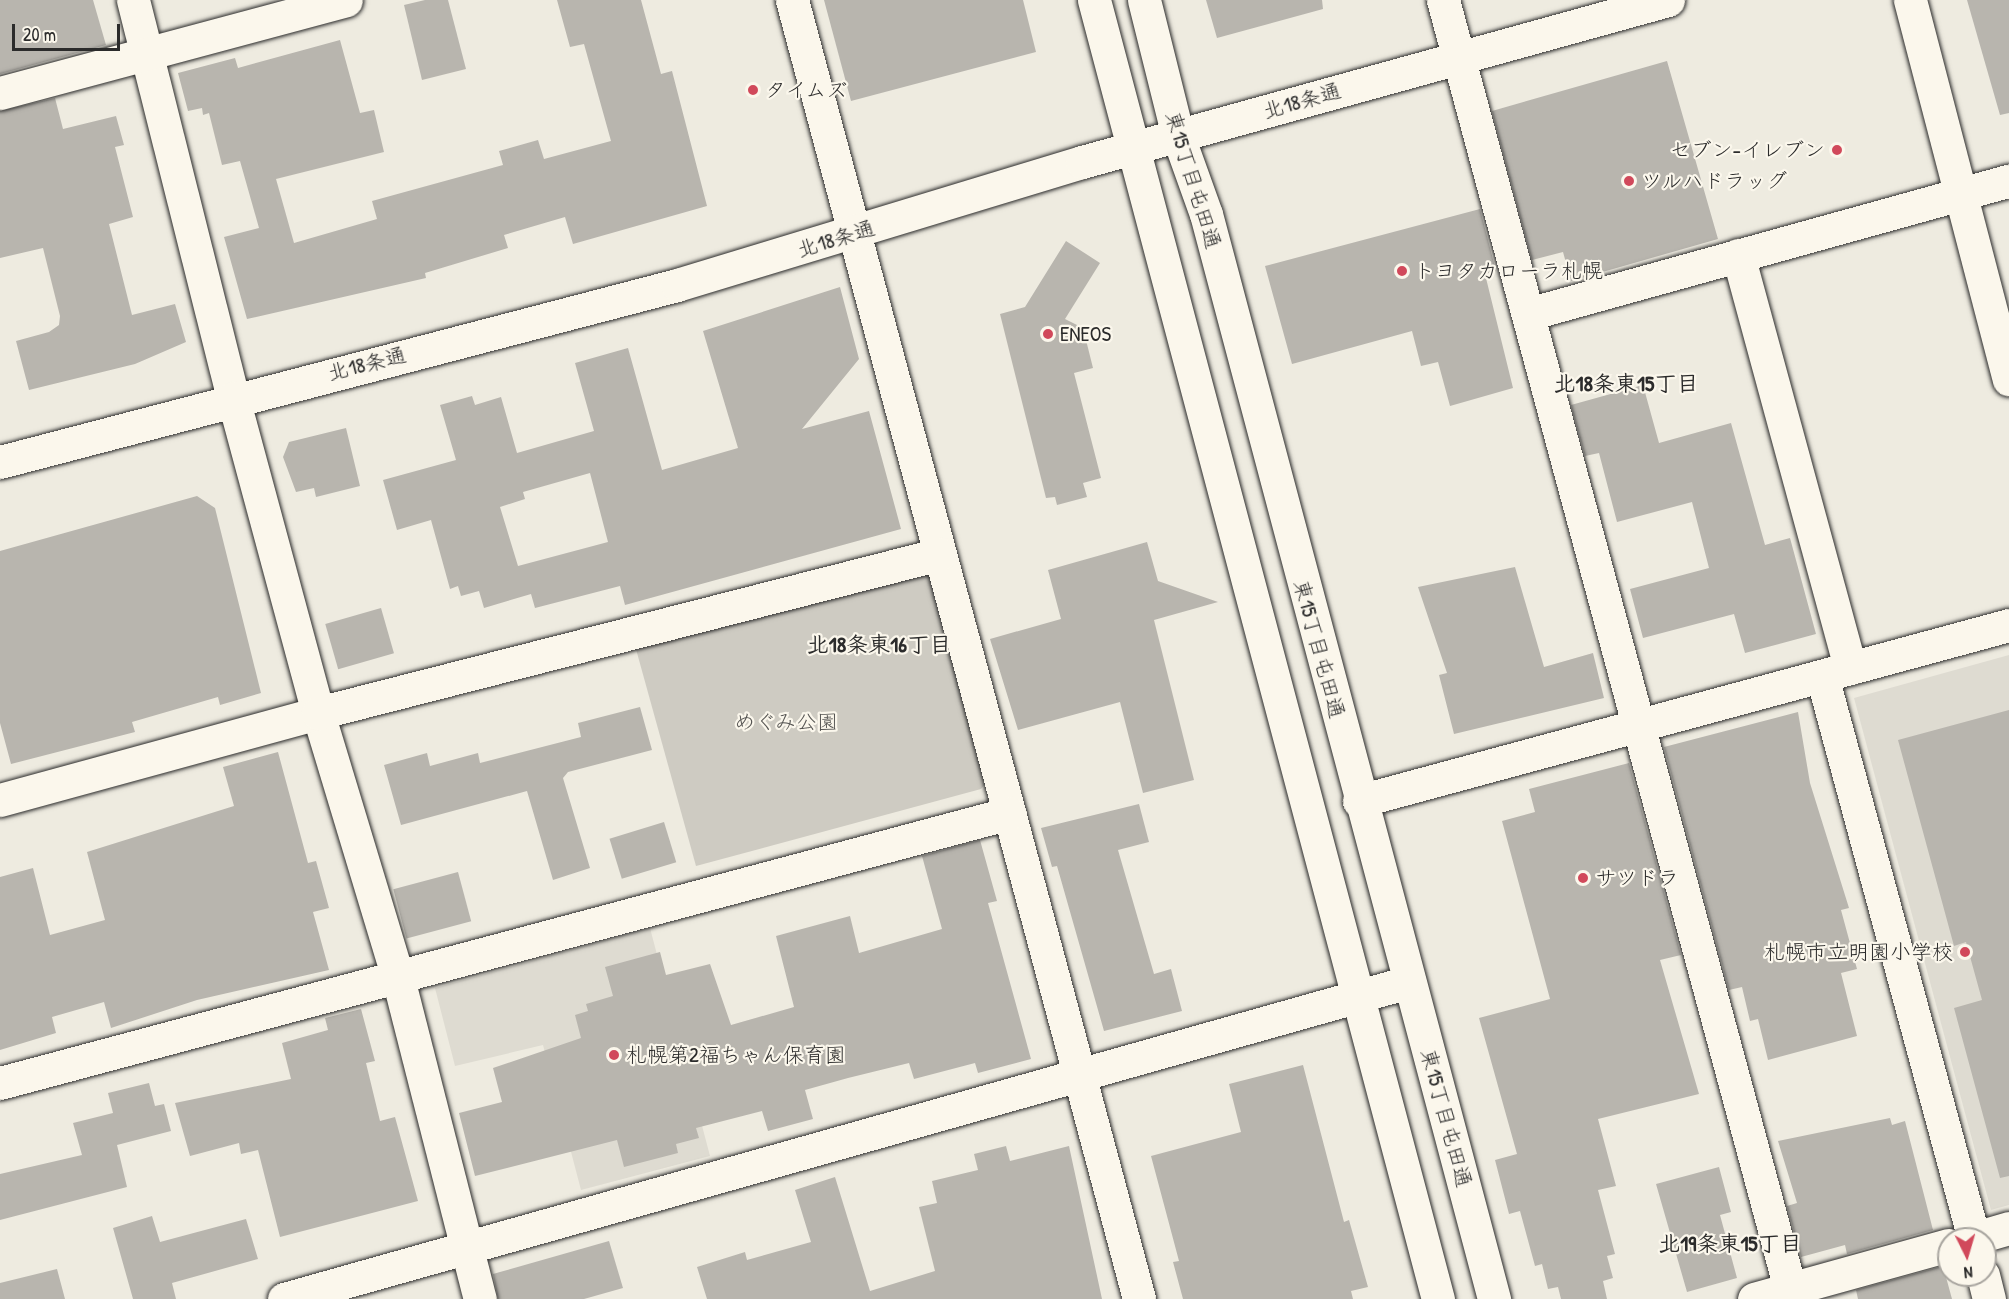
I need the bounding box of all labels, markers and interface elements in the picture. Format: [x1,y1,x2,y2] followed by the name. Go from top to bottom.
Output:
[15,12,123,50] scale bar
[23,22,56,47] text: 20 m
[765,77,849,103] place label: タイムズ
[1260,78,1344,124] street label: 北18条通
[746,83,760,97] marker: タイムズ
[1160,108,1226,252] street label: 東15丁目屯田通
[1670,137,1825,163] place label: セブン-イレブン
[1830,143,1844,157] marker: セブン-イレブン
[1641,168,1788,194] place label: ツルハドラッグ
[1622,174,1636,188] marker: ツルハドラッグ
[794,215,878,263] street label: 北18条通
[1414,258,1603,284] place label: トヨタカローラ札幌
[1395,264,1409,278] marker: トヨタカローラ札幌
[1060,321,1111,347] place label: ENEOS
[1041,327,1055,341] marker: ENEOS
[325,342,409,386] street label: 北18条通
[1554,371,1698,397] district label: 北18条東15丁目
[1288,577,1350,721] street label: 東15丁目屯田通
[807,632,951,658] district label: 北18条東16丁目
[734,709,838,735] park label: めぐみ公園
[1595,865,1679,891] place label: サツドラ
[1576,871,1590,885] marker: サツドラ
[1764,939,1953,965] place label: 札幌市立明園小学校
[1958,945,1972,959] marker: 札幌市立明園小学校
[626,1042,846,1068] place label: 札幌第2福ちゃん保育園
[1415,1046,1477,1190] street label: 東15丁目屯田通
[607,1048,621,1062] marker: 札幌第2福ちゃん保育園
[1937,1227,1997,1287] north arrow
[1658,1231,1802,1257] district label: 北19条東15丁目
[1963,1262,1974,1284] text: N

